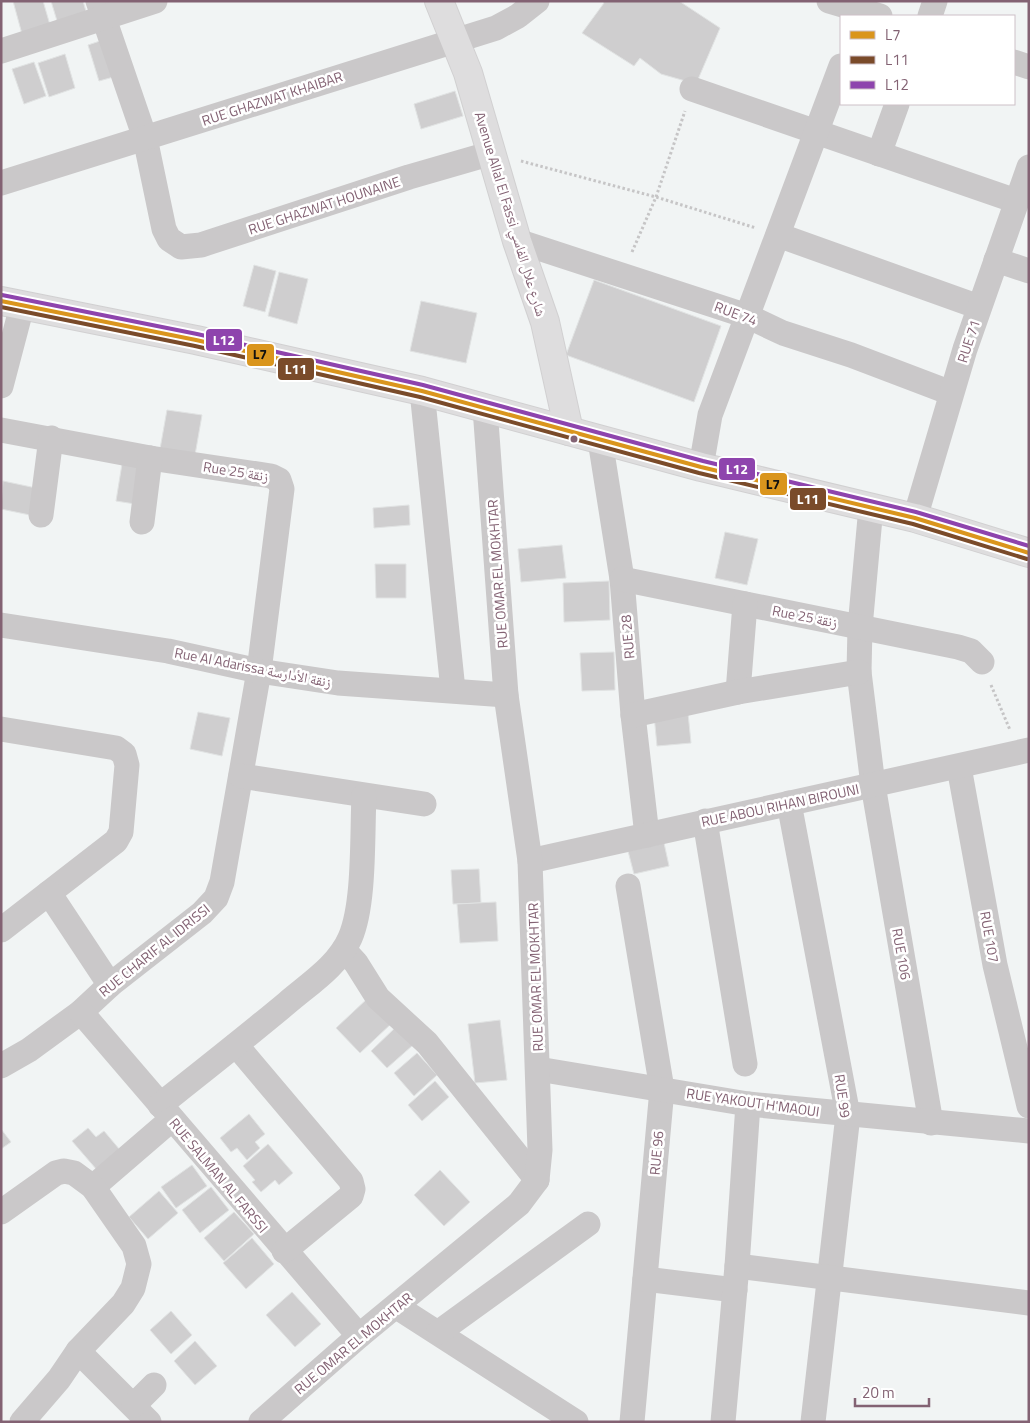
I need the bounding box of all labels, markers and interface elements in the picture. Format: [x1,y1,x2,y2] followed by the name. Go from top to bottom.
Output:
[840,15,1015,105] legend
[885,23,901,46] text: L7
[885,48,909,71] text: L11
[199,65,345,131] street label: RUE GHAZWAT KHAIBAR
[885,73,909,96] text: L12
[468,109,552,319] street label: Avenue Allal El Fassi شارع علال الفاسي
[245,170,403,240] street label: RUE GHAZWAT HOUNAINE
[712,296,760,330] street label: RUE 74
[951,317,985,365] street label: RUE 71
[205,328,243,352] line badge: L12
[213,329,235,350] text: L12
[246,343,275,367] line badge: L7
[253,343,267,364] text: L7
[277,357,315,381] line badge: L11
[285,358,307,379] text: L11
[569,434,579,444] unlabelled marker
[202,455,270,487] street label: Rue 25 زنقة
[718,457,756,481] line badge: L12
[726,458,748,479] text: L12
[759,472,788,496] line badge: L7
[766,473,780,494] text: L7
[789,487,827,511] line badge: L11
[797,488,819,509] text: L11
[481,499,513,649] street label: RUE OMAR EL MOKHTAR
[771,599,839,633] street label: Rue 25 زنقة
[615,614,639,660] street label: RUE 28
[173,641,333,693] street label: Rue Al Adarissa زنقة الأدارسة
[699,778,861,832] street label: RUE ABOU RIHAN BIROUNI
[94,899,214,1001] street label: RUE CHARIF AL IDRISSI
[522,902,548,1052] street label: RUE OMAR EL MOKHTAR
[975,910,1005,964] street label: RUE 107
[887,927,917,982] street label: RUE 106
[830,1073,856,1119] street label: RUE 99
[685,1082,821,1122] street label: RUE YAKOUT H'MAOUI
[165,1113,273,1237] street label: RUE SALMAN AL FARSSI
[644,1130,668,1176] street label: RUE 96
[289,1287,417,1399] street label: RUE OMAR EL MOKHTAR
[855,1376,929,1408] scale bar
[862,1381,895,1404] text: 20 m

